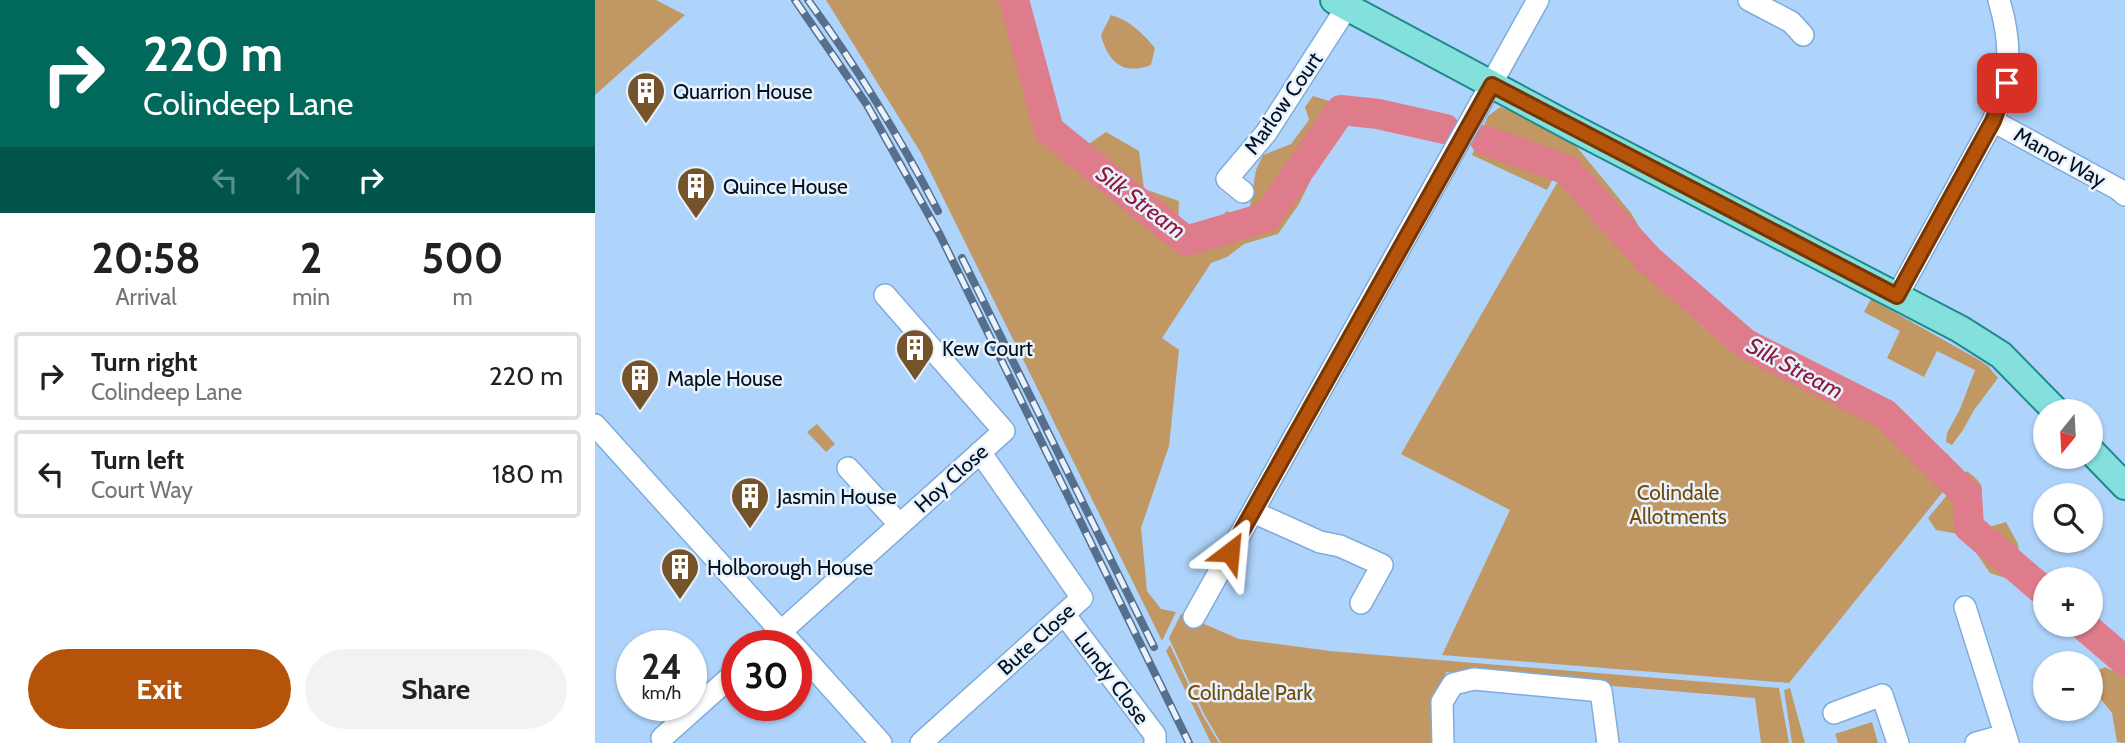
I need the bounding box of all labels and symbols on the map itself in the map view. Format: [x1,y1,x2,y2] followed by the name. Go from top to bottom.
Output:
[1239,47,1327,159] street label: Marlow Court
[1977,53,2037,113] pin
[625,70,667,125] building icon: Quarrion House
[673,79,813,104] place label: Quarrion House
[2010,122,2111,193] street label: Manor Way
[1091,159,1191,245] water label: Silk Stream
[675,165,717,220] building icon: Quince House
[723,174,848,199] place label: Quince House
[894,327,936,382] building icon: Kew Court
[1742,331,1848,405] water label: Silk Stream
[942,336,1033,361] place label: Kew Court
[619,357,661,412] building icon: Maple House
[667,366,783,391] place label: Maple House
[2033,399,2103,469] north arrow
[909,438,993,517] street label: Hoy Close
[729,475,771,530] building icon: Jasmin House
[1629,480,1727,529] park label: Colindale Allotments
[776,484,897,509] place label: Jasmin House
[1193,515,1267,589] position arrow
[659,546,701,601] building icon: Holborough House
[707,555,874,580] place label: Holborough House
[992,598,1080,680] street label: Bute Close
[1069,627,1155,729] street label: Lundy Close
[721,630,812,721] speed limit sign: 30
[1187,680,1313,705] park label: Colindale Park

